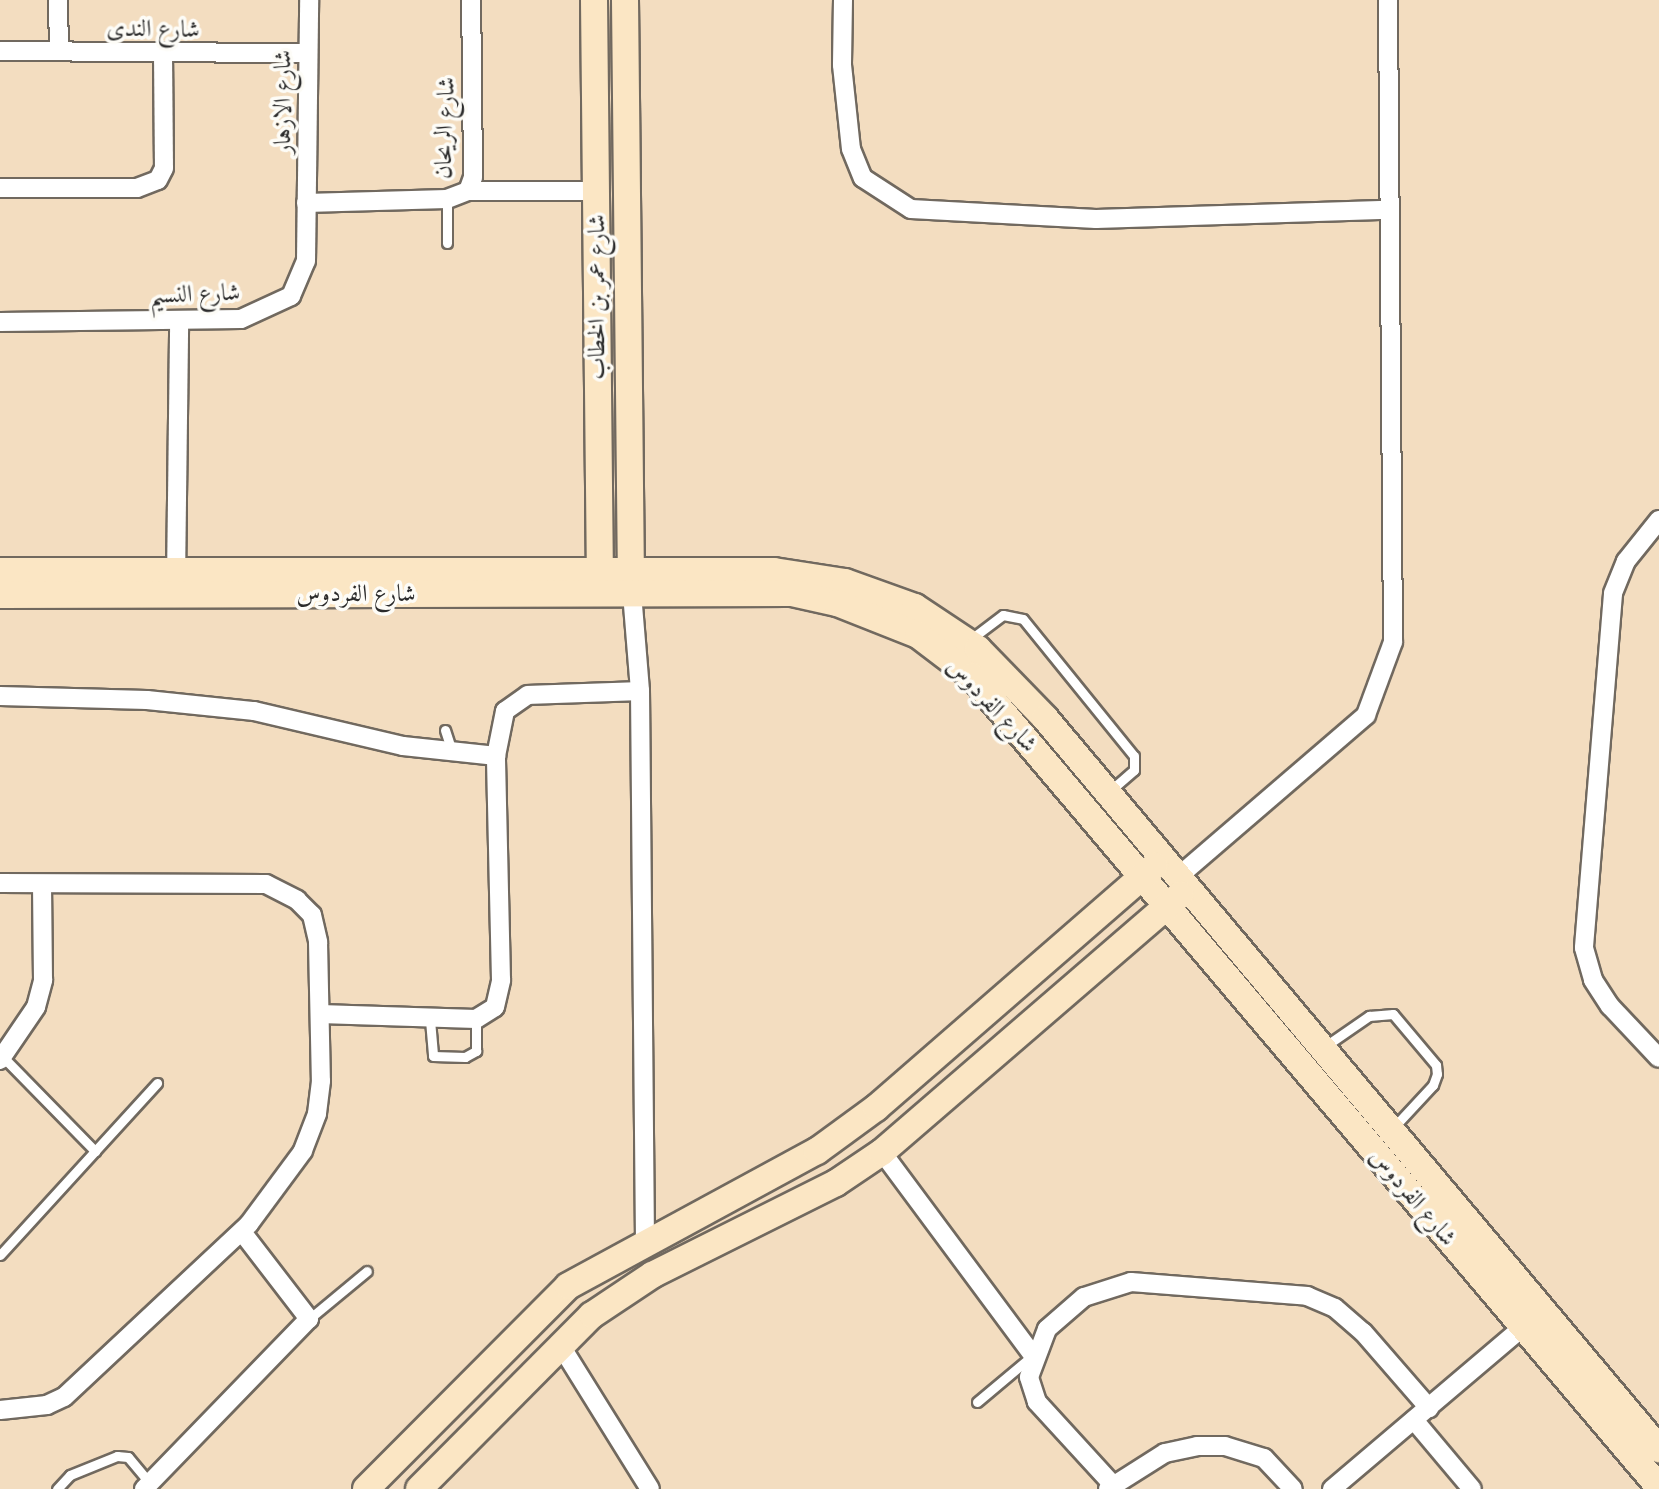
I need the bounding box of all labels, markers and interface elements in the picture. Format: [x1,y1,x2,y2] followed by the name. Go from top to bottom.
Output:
[106,14,200,44] street label: شارع الندى
[269,50,297,154] street label: شارع الازهار
[429,76,461,180] street label: شارع الريحان
[583,214,611,380] street label: شارع عمر بن الخطاب
[149,278,241,310] street label: شارع النسيم
[296,580,416,608] street label: شارع الفردوس
[941,652,1043,758] street label: شارع الفردوس
[1364,1142,1462,1252] street label: شارع الفردوس

